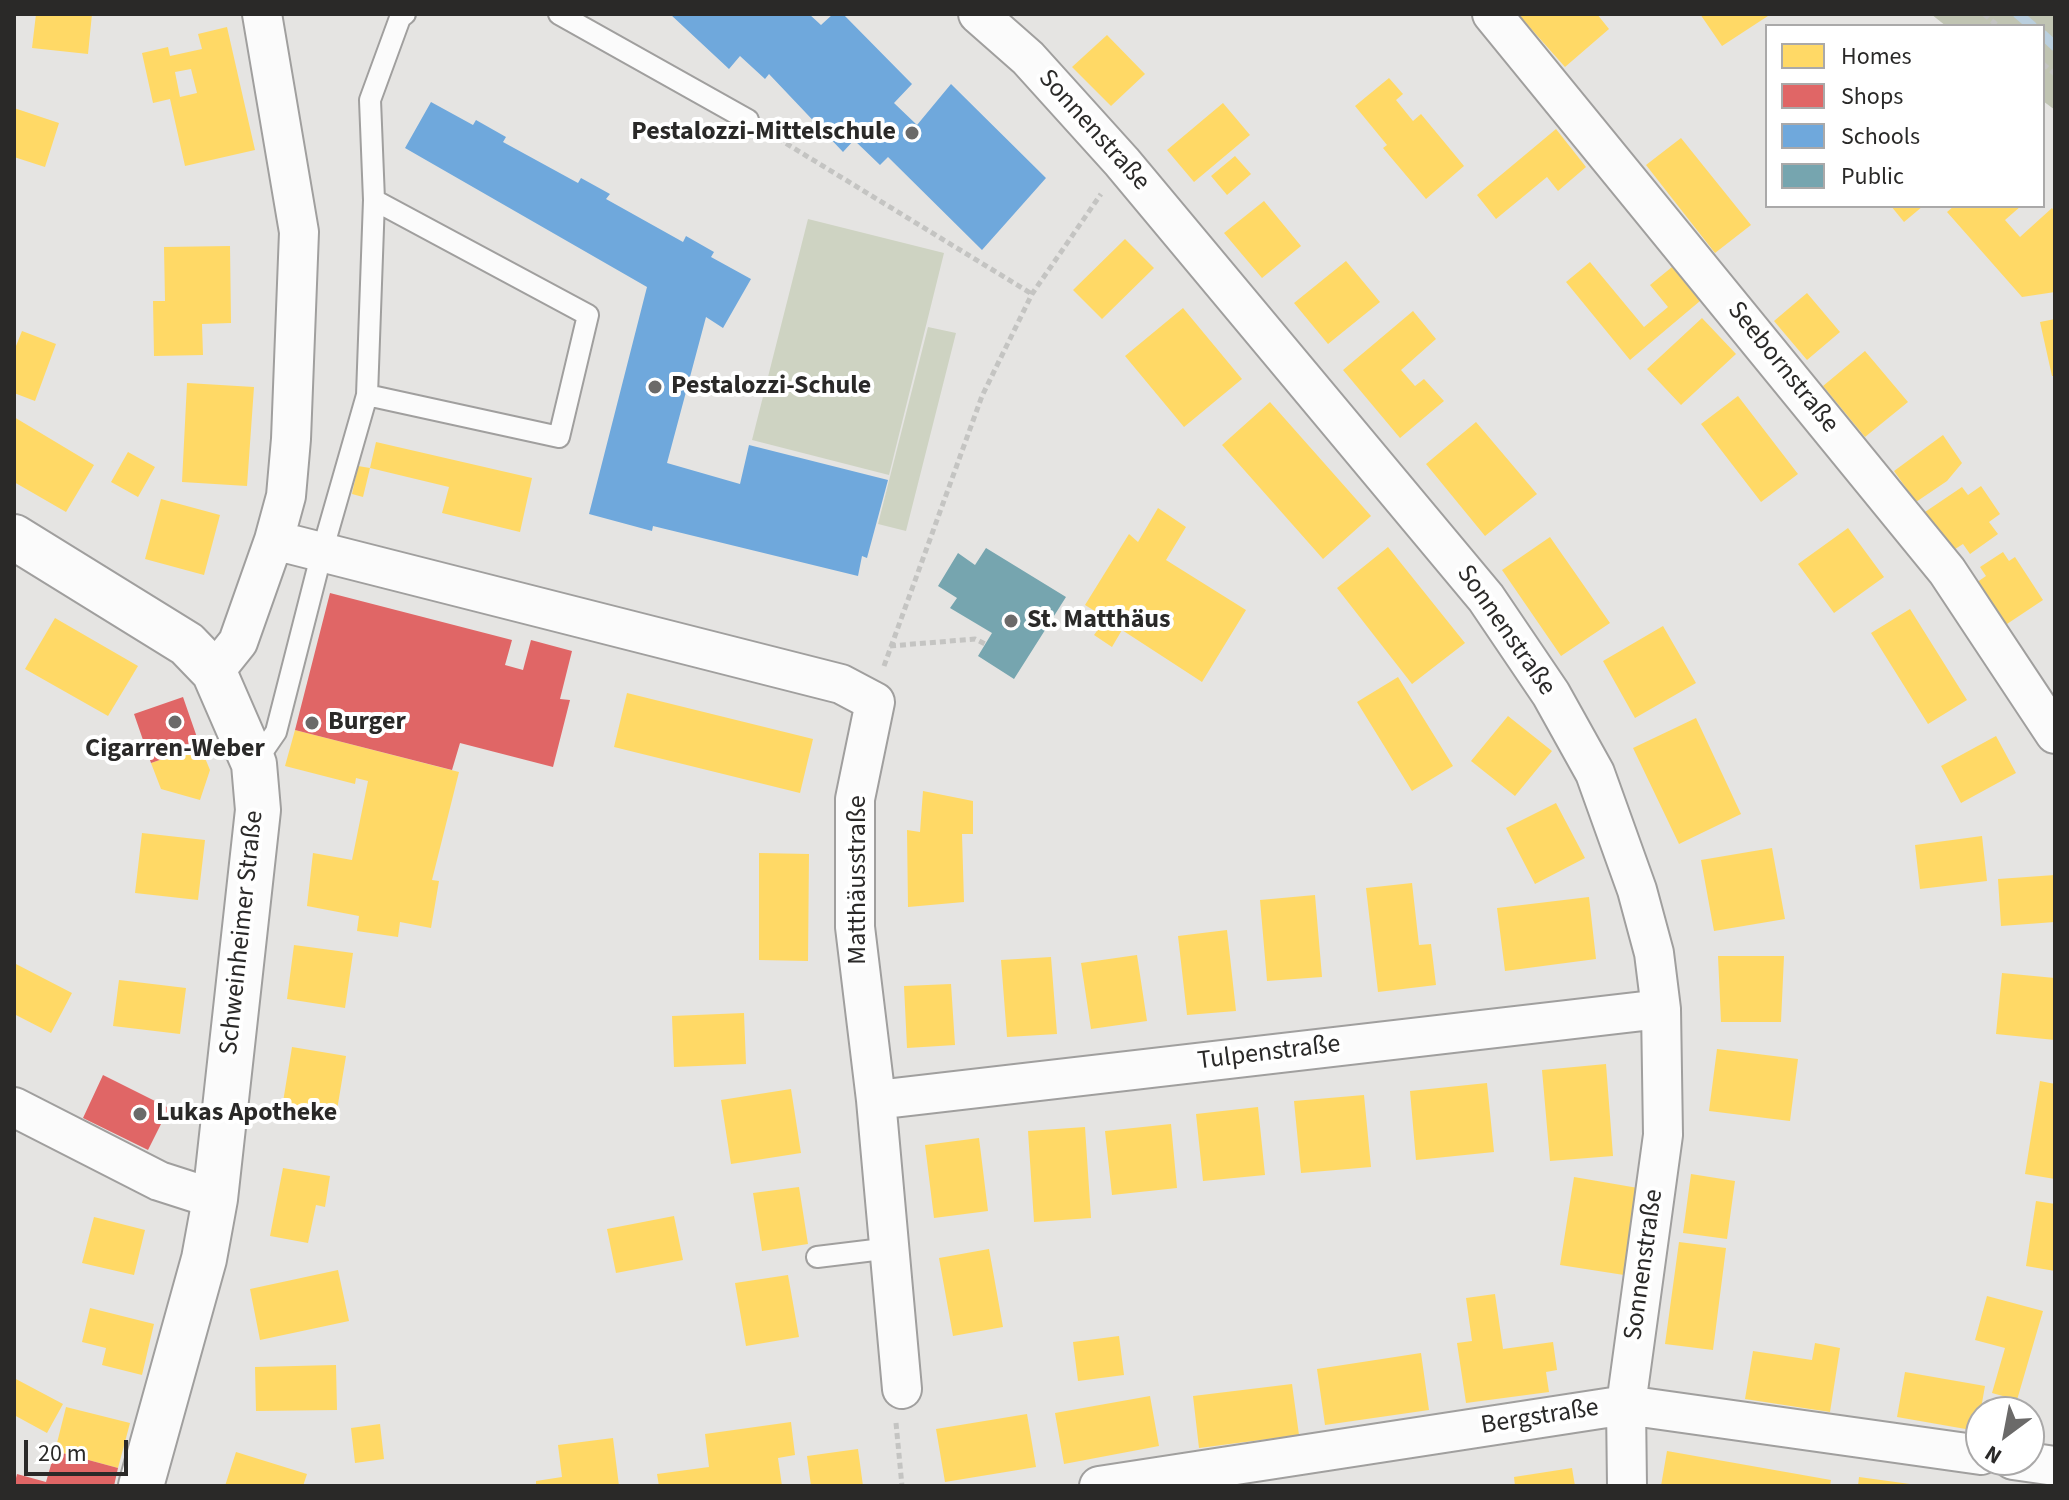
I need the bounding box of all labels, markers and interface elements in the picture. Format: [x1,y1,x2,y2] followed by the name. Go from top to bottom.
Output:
[1765,24,2045,208] legend
[1841,39,1912,74] text: Homes
[1031,64,1155,198] street label: Sonnenstraße
[1841,79,1903,114] text: Shops
[631,117,896,149] place label: Pestalozzi-Mittelschule
[1841,119,1920,154] text: Schools
[903,124,921,142] marker: Pestalozzi-Mittelschule
[1841,159,1904,194] text: Public
[1720,296,1844,440] street label: Seebornstraße
[671,371,871,403] place label: Pestalozzi-Schule
[646,378,664,396] marker: Pestalozzi-Schule
[1449,560,1561,702] street label: Sonnenstraße
[1027,605,1171,637] place label: St. Matthäus
[1002,612,1020,630] marker: St. Matthäus
[328,707,406,739] place label: Burger
[166,713,184,731] marker: Cigarren-Weber
[303,714,321,732] marker: Burger
[85,734,265,766] place label: Cigarren-Weber
[843,795,875,965] street label: Matthäusstraße
[215,809,271,1057] street label: Schweinheimer Straße
[1196,1030,1342,1078] street label: Tulpenstraße
[156,1098,337,1130] place label: Lukas Apotheke
[131,1105,149,1123] marker: Lukas Apotheke
[1619,1188,1671,1342] street label: Sonnenstraße
[1479,1393,1601,1443] street label: Bergstraße
[1965,1396,2045,1476] north arrow
[28,1424,132,1474] scale bar
[38,1436,87,1471] text: 20 m
[1979,1437,2008,1472] text: N

